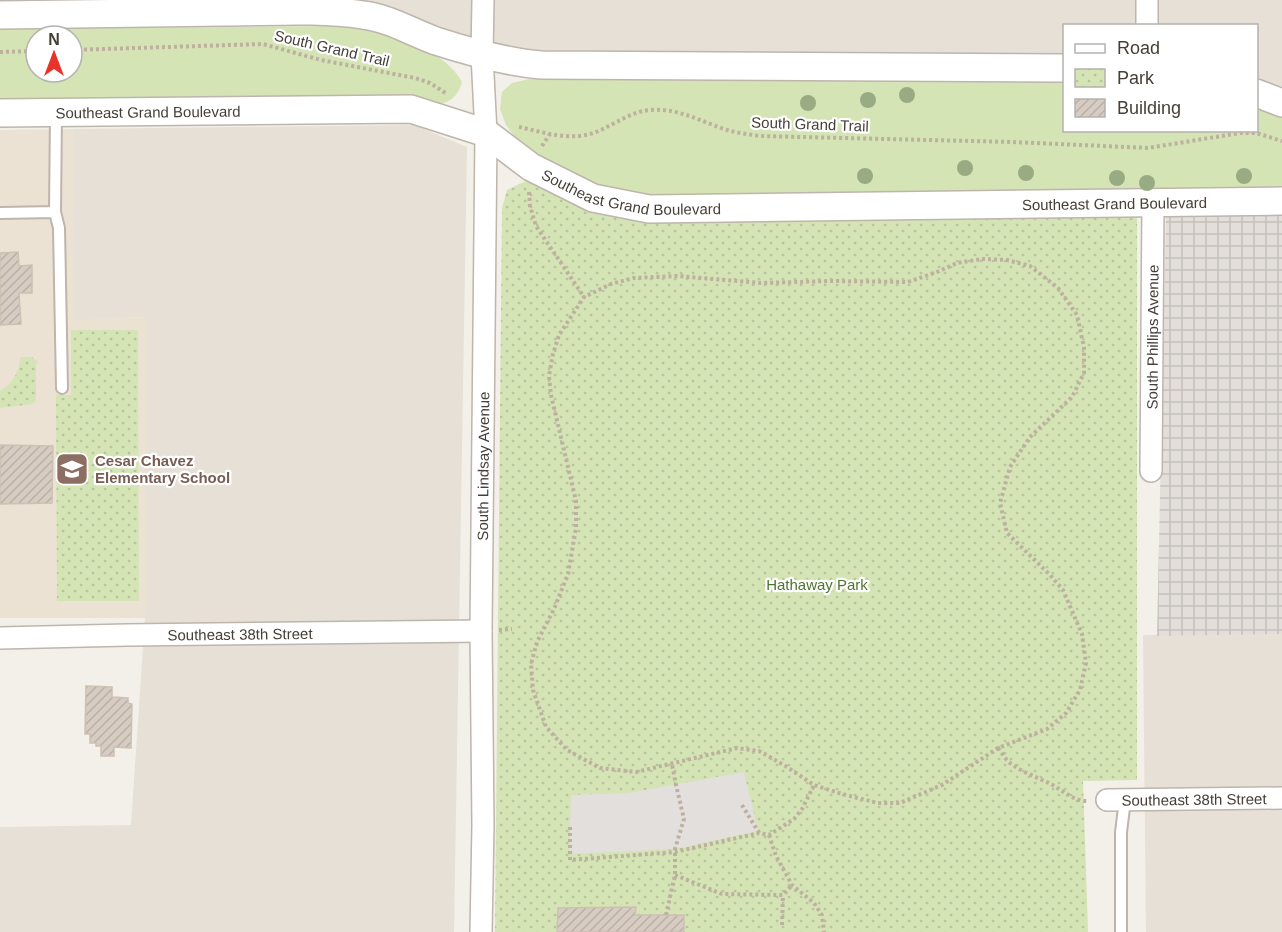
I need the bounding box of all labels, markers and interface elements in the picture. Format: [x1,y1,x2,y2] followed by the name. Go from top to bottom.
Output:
[24,24,84,84] north arrow
[1063,24,1258,132] legend
[273,26,391,70] street label: South Grand Trail
[48,31,60,48] text: N
[1117,38,1160,58] text: Road
[1117,68,1155,88] text: Park
[1117,98,1181,118] text: Building
[55,102,241,121] street label: Southeast Grand Boulevard
[751,113,869,135] street label: South Grand Trail
[539,165,721,217] street label: Southeast Grand Boulevard
[1022,193,1207,213] street label: Southeast Grand Boulevard
[1143,264,1161,410] street label: South Phillips Avenue
[473,391,492,541] street label: South Lindsay Avenue
[54,451,90,487] school or university icon: Cesar Chavez Elementary School
[95,452,230,486] place label: Cesar Chavez Elementary School
[766,576,868,593] park label: Hathaway Park
[167,624,313,643] street label: Southeast 38th Street
[1121,790,1268,808] street label: Southeast 38th Street

